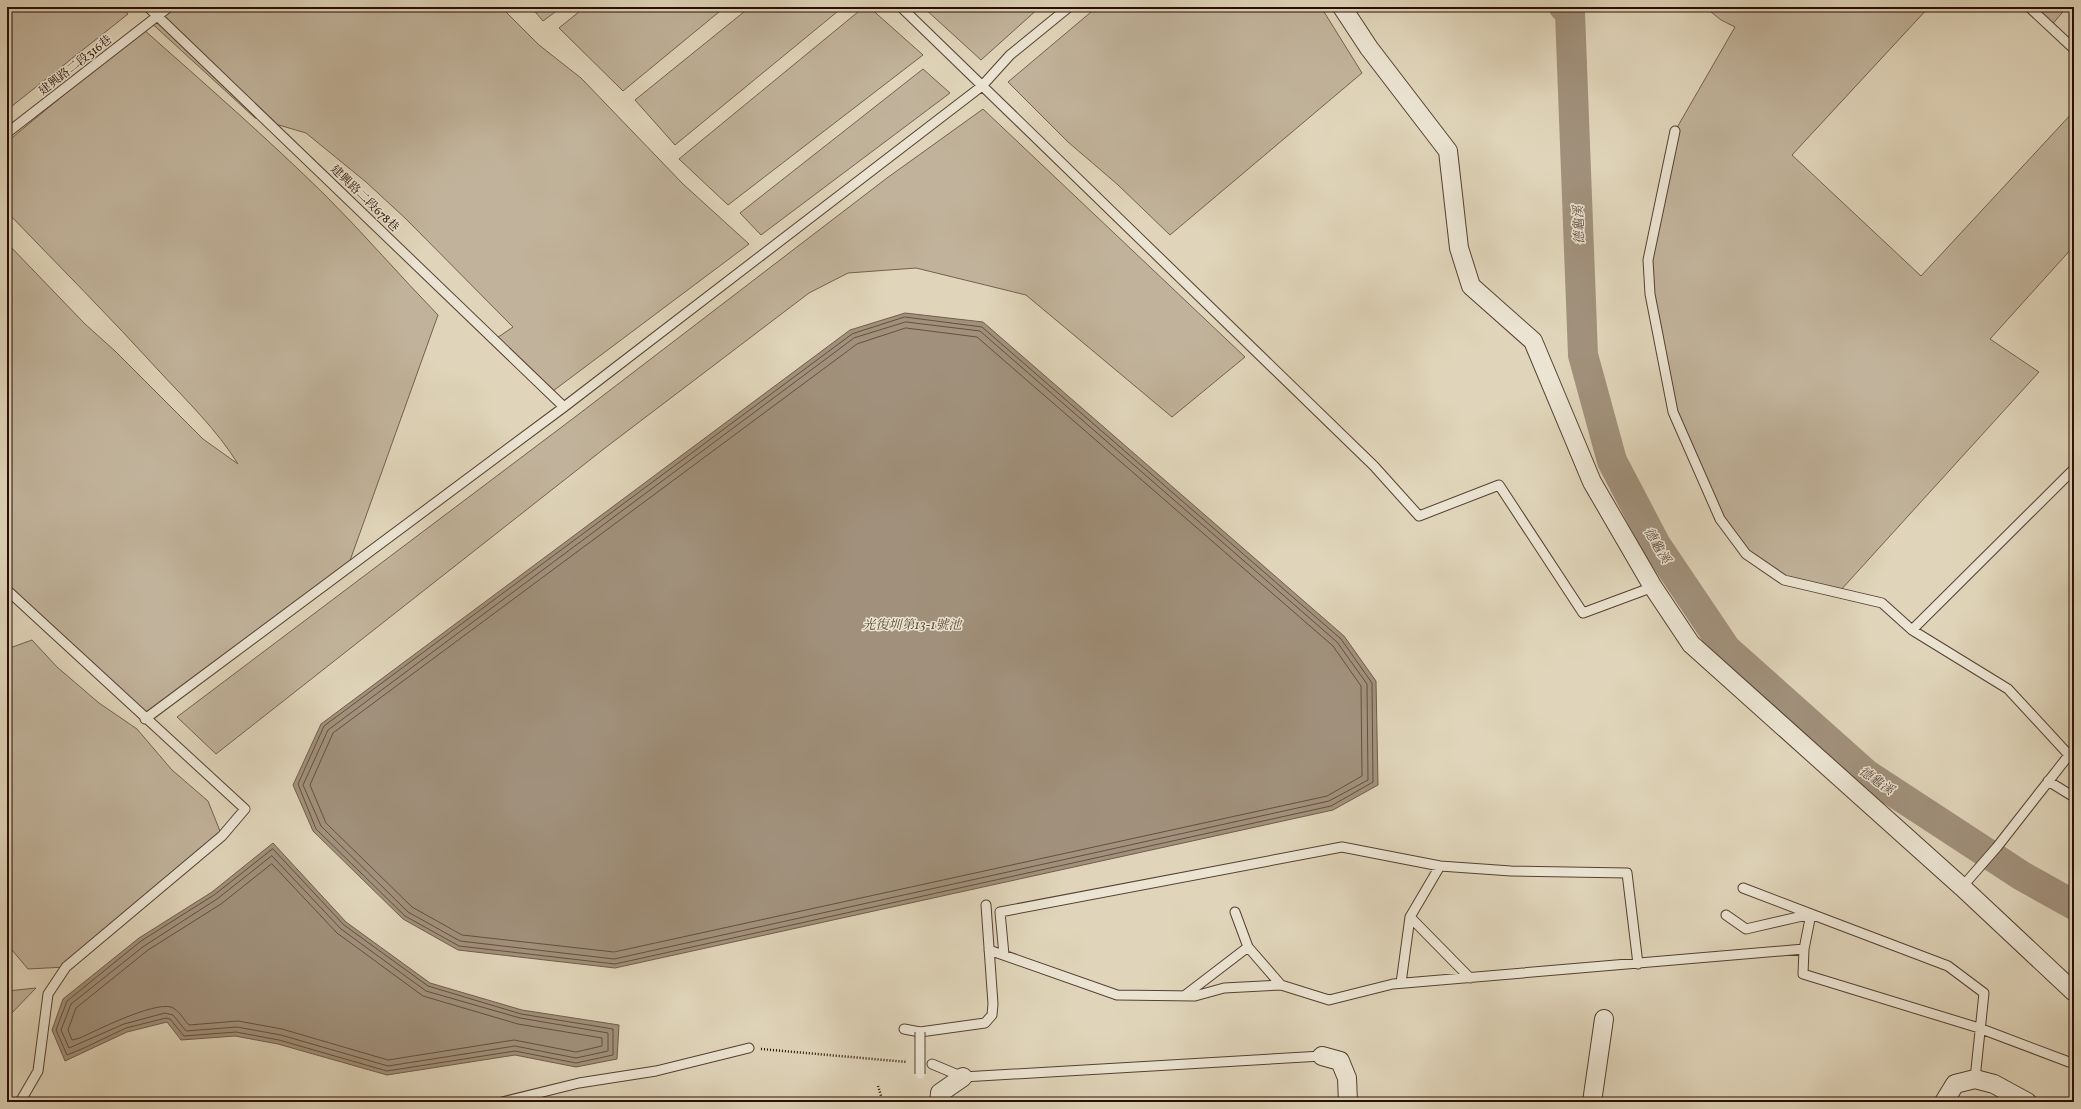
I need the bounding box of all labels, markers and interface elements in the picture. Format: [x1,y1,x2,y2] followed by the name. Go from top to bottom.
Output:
[36,32,116,99] street label: 建興路二段316巷
[327,162,402,236] street label: 建興路二段678巷
[1570,203,1590,245] water label: 德龜溪
[1639,525,1675,569] water label: 德龜溪
[863,617,963,635] water label: 光復圳第13-1號池
[1855,763,1899,801] water label: 德龜溪

